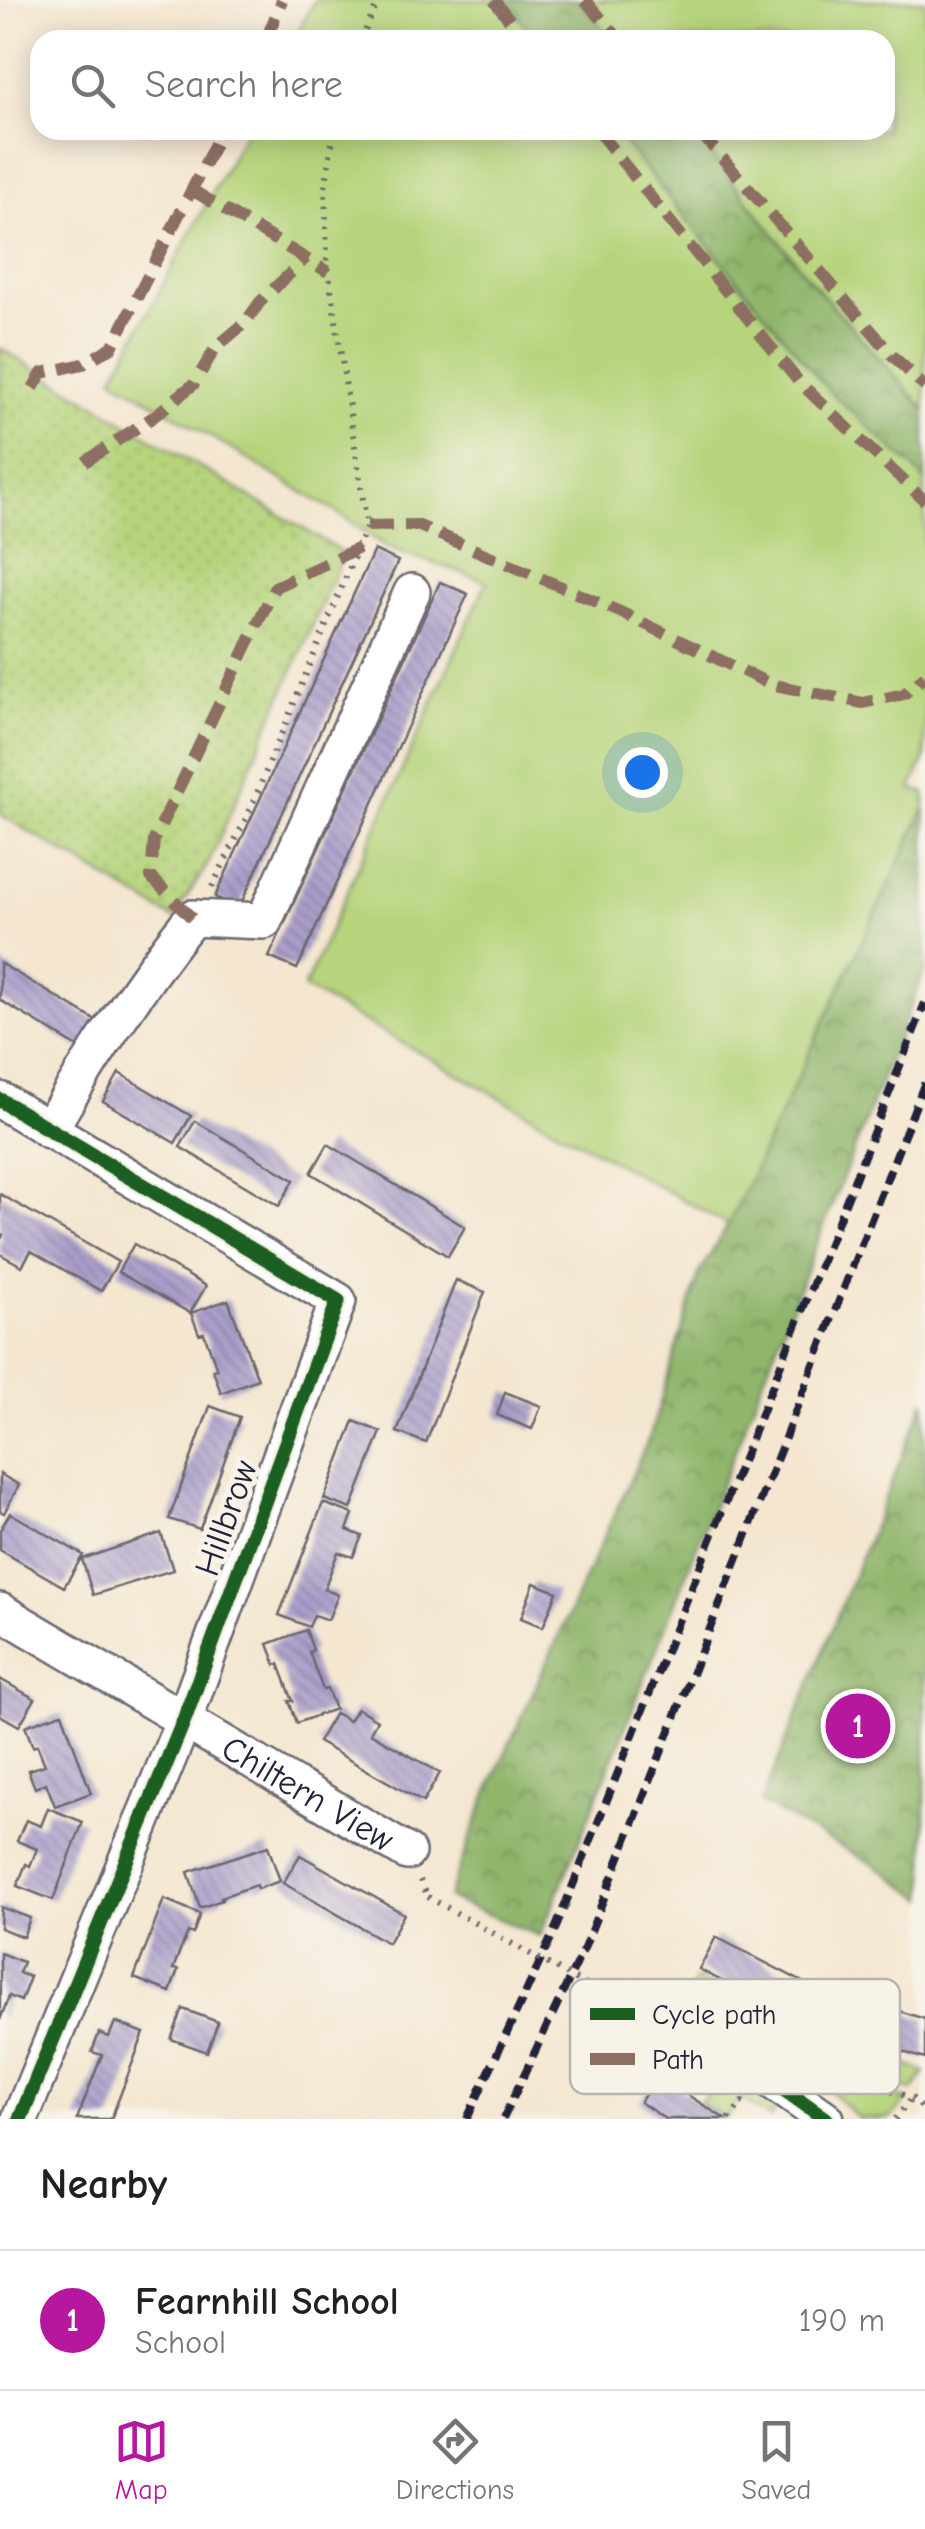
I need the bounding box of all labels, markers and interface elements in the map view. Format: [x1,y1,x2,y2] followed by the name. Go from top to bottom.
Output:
[30,30,895,140] search box
[65,58,120,113] icon: search
[145,63,343,107] text: Search here
[617,747,668,798] your location
[186,1455,266,1581] street label: Hillbrow
[826,1688,890,1764] pin: 1
[215,1727,401,1860] street label: Chiltern View
[570,1979,900,2094] legend
[652,1999,777,2031] text: Cycle path
[652,2044,704,2076] text: Path
[40,2160,167,2209] text: Nearby
[135,2280,399,2324] text: Fearnhill School
[66,2302,79,2339] text: 1
[799,2302,885,2339] text: 190 m
[135,2324,226,2361] text: School
[114,2414,169,2506] tab: Map
[396,2414,514,2506] tab: Directions
[741,2414,811,2506] tab: Saved

